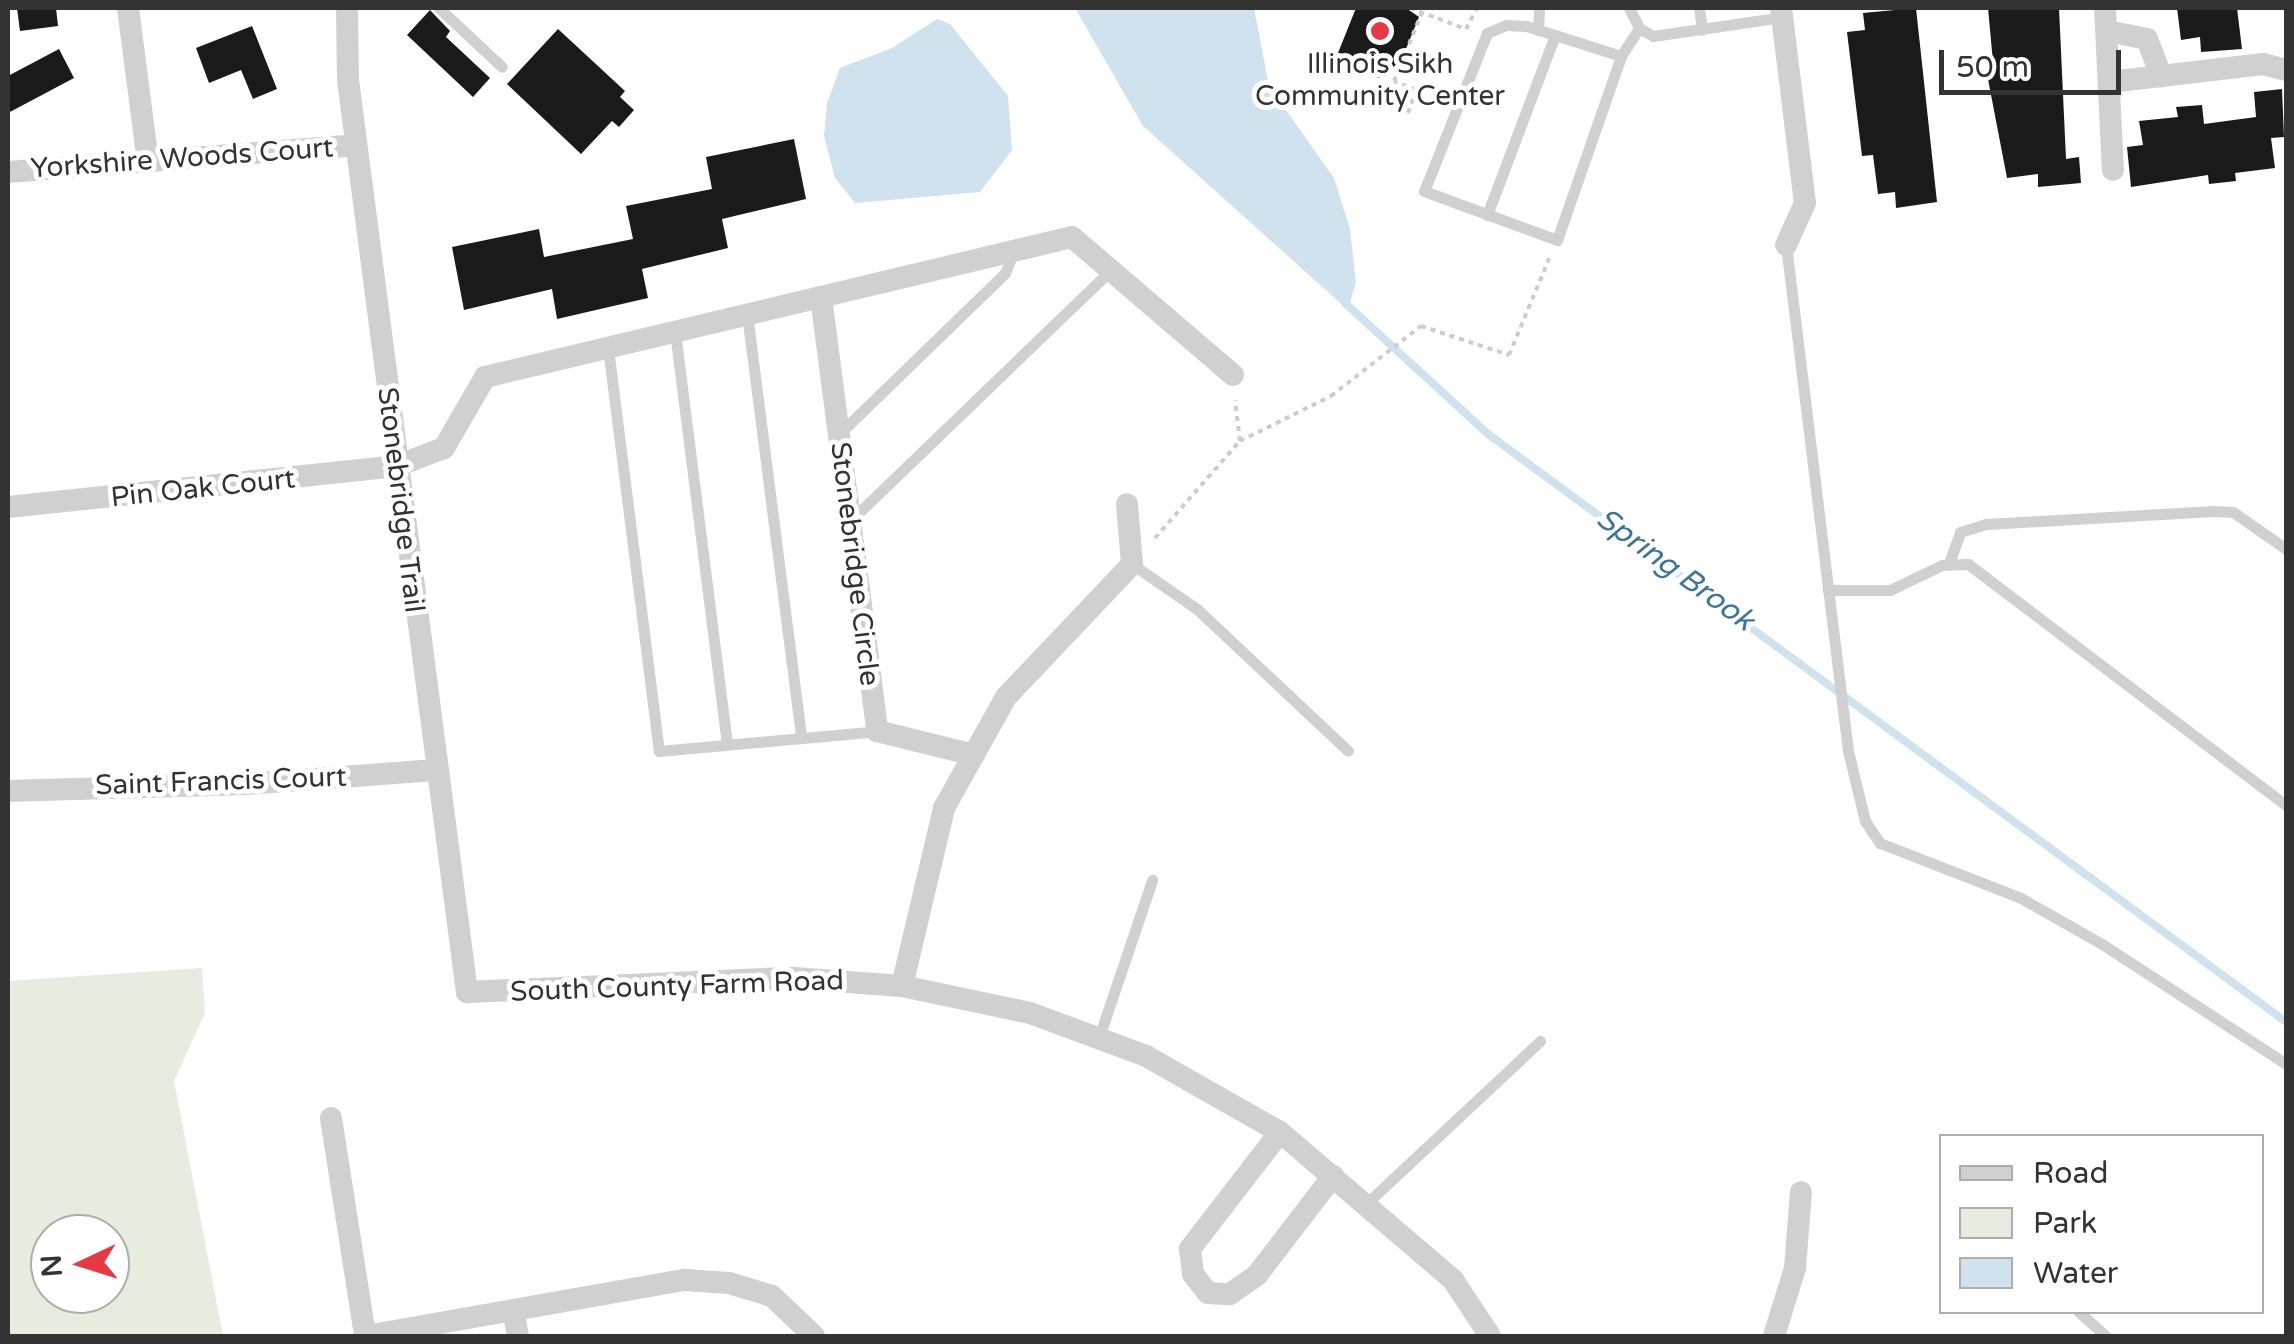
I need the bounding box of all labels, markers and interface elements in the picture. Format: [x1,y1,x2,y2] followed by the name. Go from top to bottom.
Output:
[1369,20,1391,42] marker: Illinois Sikh Community Center
[1944,30,2126,92] scale bar
[1255,47,1505,113] place label: Illinois Sikh Community Center
[1956,49,2029,86] text: 50 m
[29,131,335,185] street label: Yorkshire Woods Court
[371,385,431,615] street label: Stonebridge Trail
[823,440,887,688] street label: Stonebridge Circle
[109,462,297,514] street label: Pin Oak Court
[1589,501,1761,639] water label: Spring Brook
[95,760,347,802] street label: Saint Francis Court
[510,963,844,1009] street label: South County Farm Road
[1939,1134,2264,1314] legend
[2033,1155,2108,1192] text: Road
[2033,1205,2097,1242] text: Park
[30,1214,130,1314] north arrow
[34,1254,70,1278] text: N
[2033,1255,2118,1292] text: Water

